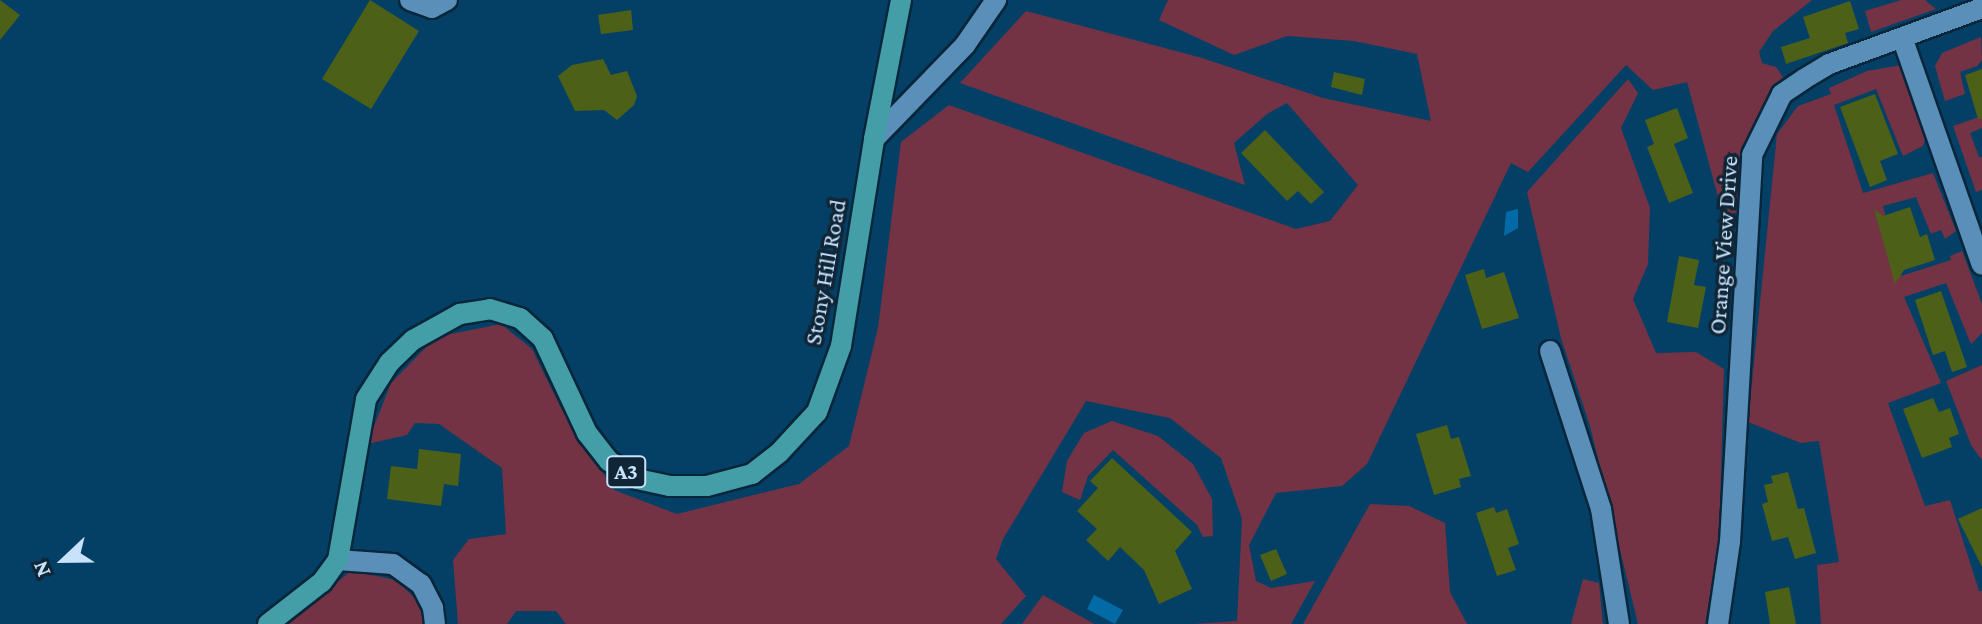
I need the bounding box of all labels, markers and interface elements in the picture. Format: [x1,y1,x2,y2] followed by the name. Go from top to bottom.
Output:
[1702,155,1744,335] street label: Orange View Drive
[798,197,852,347] street label: Stony Hill Road
[606,454,646,490] road number: A3
[24,520,104,600] north arrow
[27,558,56,581] text: N

